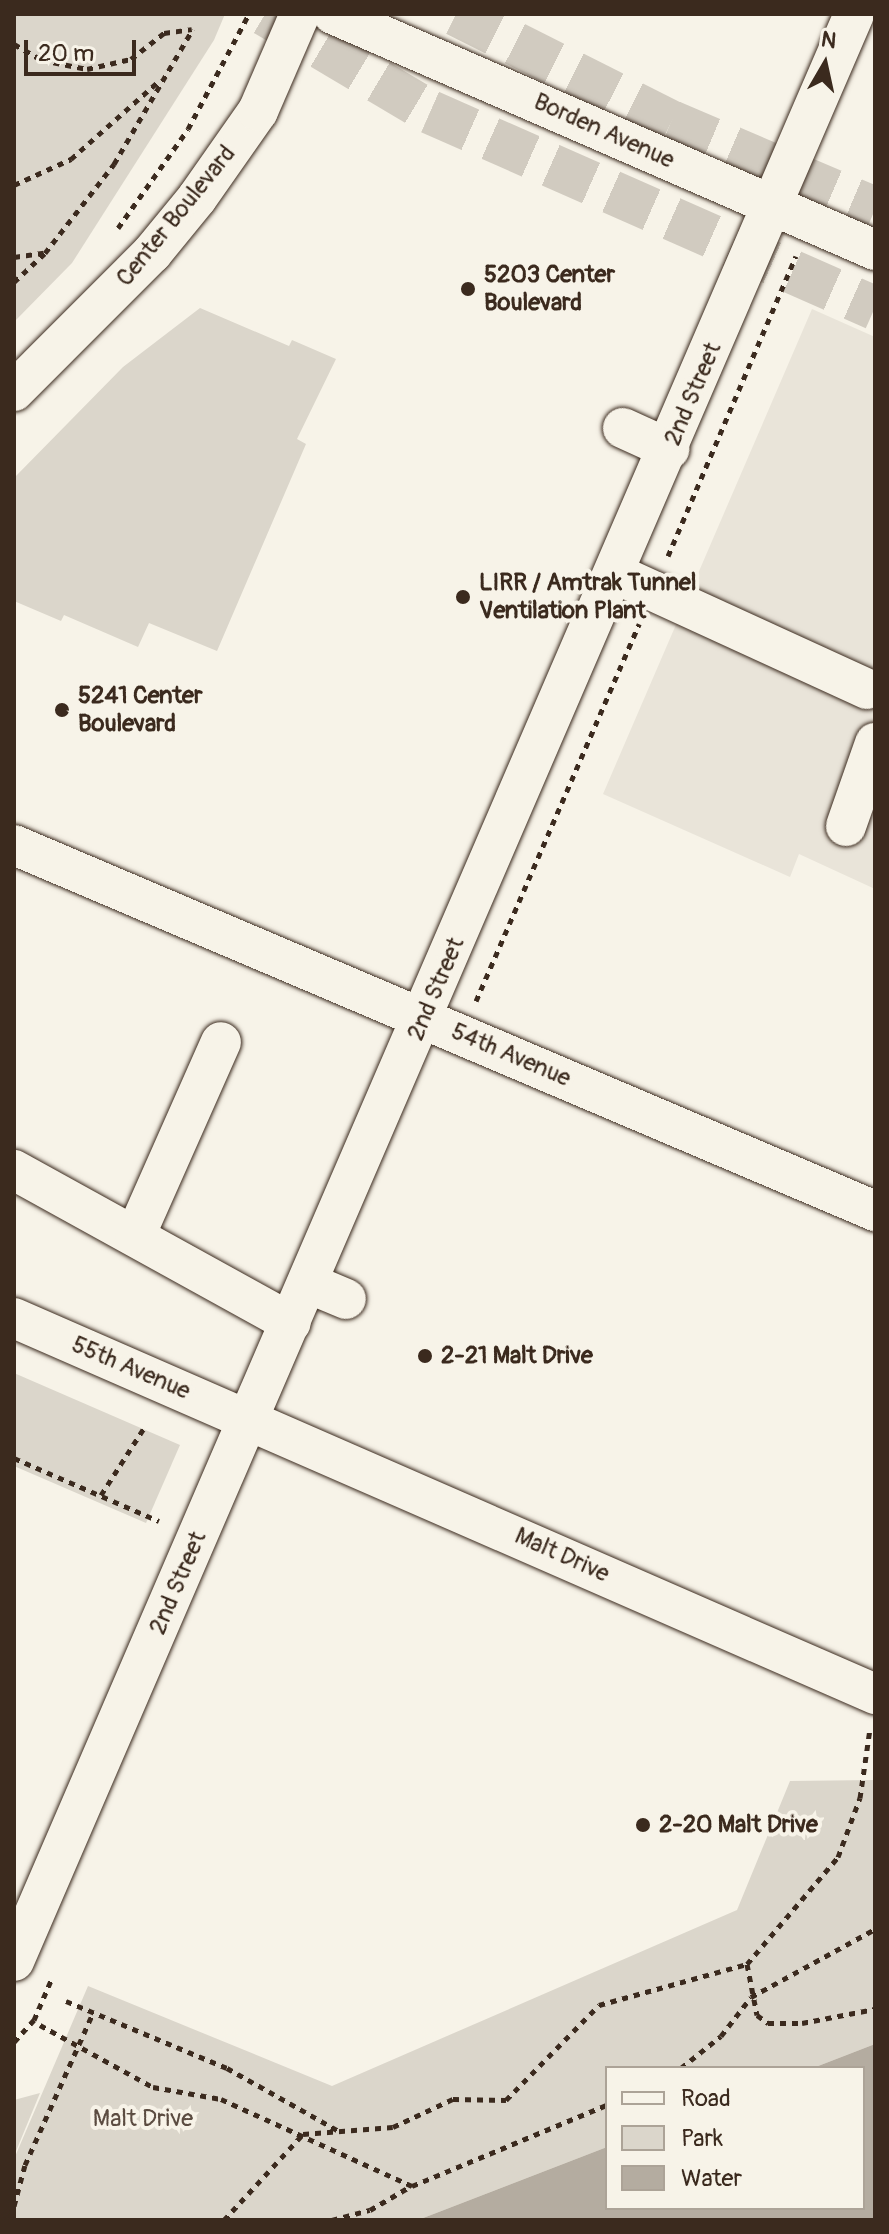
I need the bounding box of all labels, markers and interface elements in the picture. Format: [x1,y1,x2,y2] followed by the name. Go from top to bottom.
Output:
[28,24,140,74] scale bar
[785,24,865,104] north arrow
[819,25,838,55] text: N
[38,39,94,68] text: 20 m
[529,87,679,175] street label: Borden Avenue
[110,140,242,292] street label: Center Boulevard
[484,261,615,317] place label: 5203 Center Boulevard
[459,280,477,298] marker: 5203 Center Boulevard
[658,338,728,450] street label: 2nd Street
[479,569,697,625] place label: LIRR / Amtrak Tunnel Ventilation Plant
[454,588,472,606] marker: LIRR / Amtrak Tunnel Ventilation Plant
[78,682,203,738] place label: 5241 Center Boulevard
[53,701,71,719] marker: 5241 Center Boulevard
[401,933,471,1045] street label: 2nd Street
[447,1017,575,1093] street label: 54th Avenue
[67,1330,195,1406] street label: 55th Avenue
[441,1342,593,1370] place label: 2-21 Malt Drive
[416,1347,434,1365] marker: 2-21 Malt Drive
[510,1521,614,1589] street label: Malt Drive
[143,1527,213,1639] street label: 2nd Street
[659,1811,818,1839] place label: 2-20 Malt Drive
[634,1816,652,1834] marker: 2-20 Malt Drive
[605,2066,865,2210] legend
[681,2084,731,2113] text: Road
[93,2105,193,2133] park label: Malt Drive
[681,2124,723,2153] text: Park
[681,2164,742,2193] text: Water

